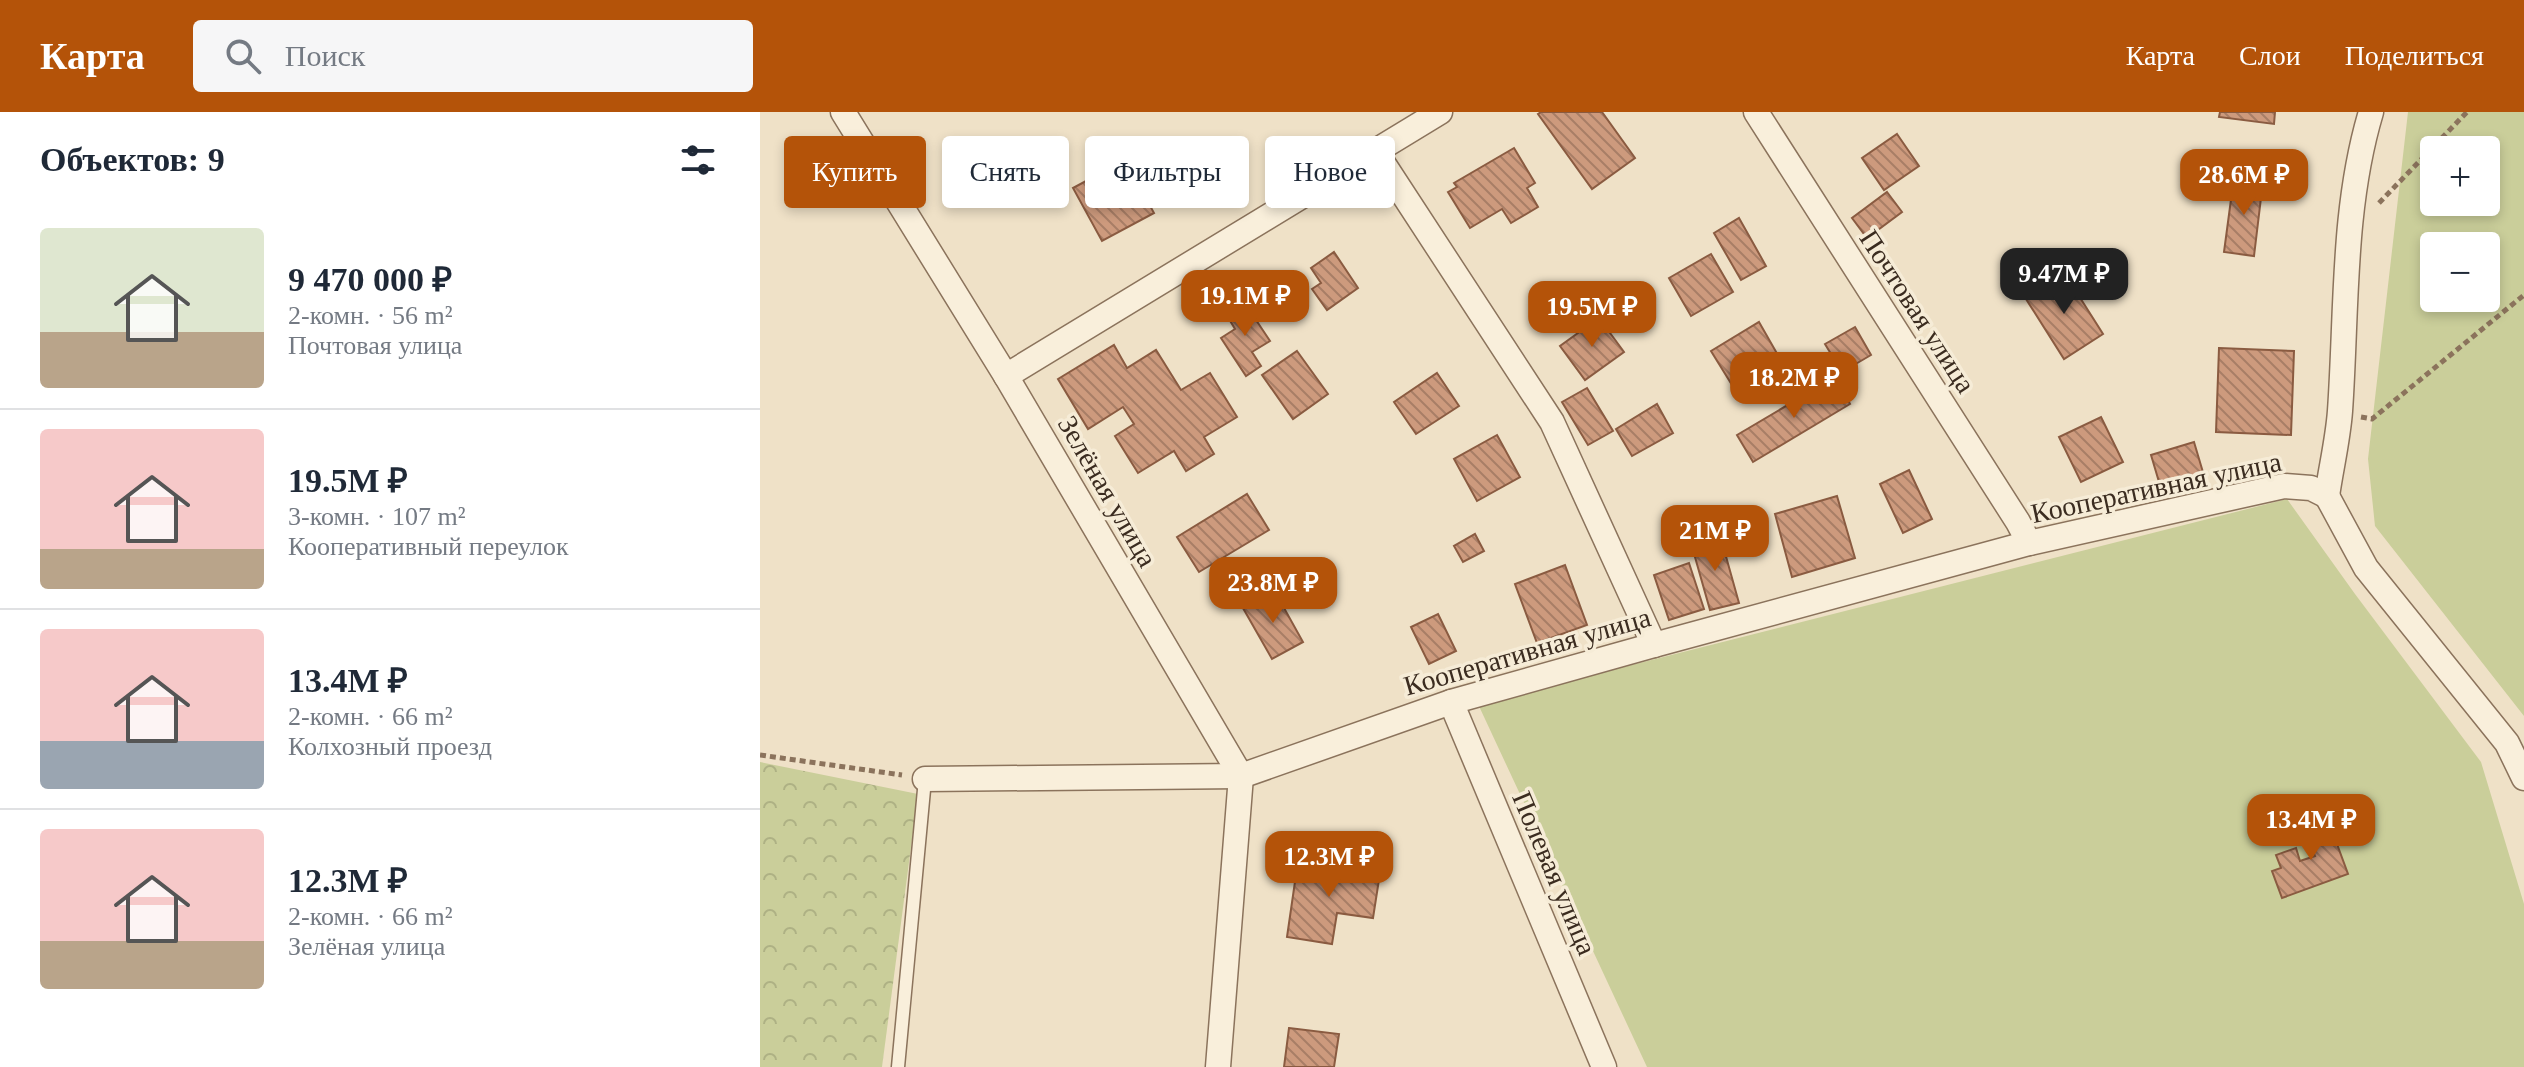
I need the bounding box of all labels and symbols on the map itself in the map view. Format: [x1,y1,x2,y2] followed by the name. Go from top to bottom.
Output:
[2170,149,2318,217] pin: 28.6M ₽
[1853,224,1982,399] street label: Почтовая улица
[1990,248,2138,316] pin: 9.47M ₽
[1171,270,1319,338] pin: 19.1M ₽
[1518,281,1666,349] pin: 19.5M ₽
[1720,352,1868,420] pin: 18.2M ₽
[1052,410,1164,573] street label: Зелёная улица
[2028,446,2285,529] street label: Кооперативная улица
[1659,505,1771,573] pin: 21M ₽
[1199,557,1347,625] pin: 23.8M ₽
[1400,601,1655,702] street label: Кооперативная улица
[1506,787,1603,960] street label: Полевая улица
[2237,794,2385,862] pin: 13.4M ₽
[1255,831,1403,899] pin: 12.3M ₽

